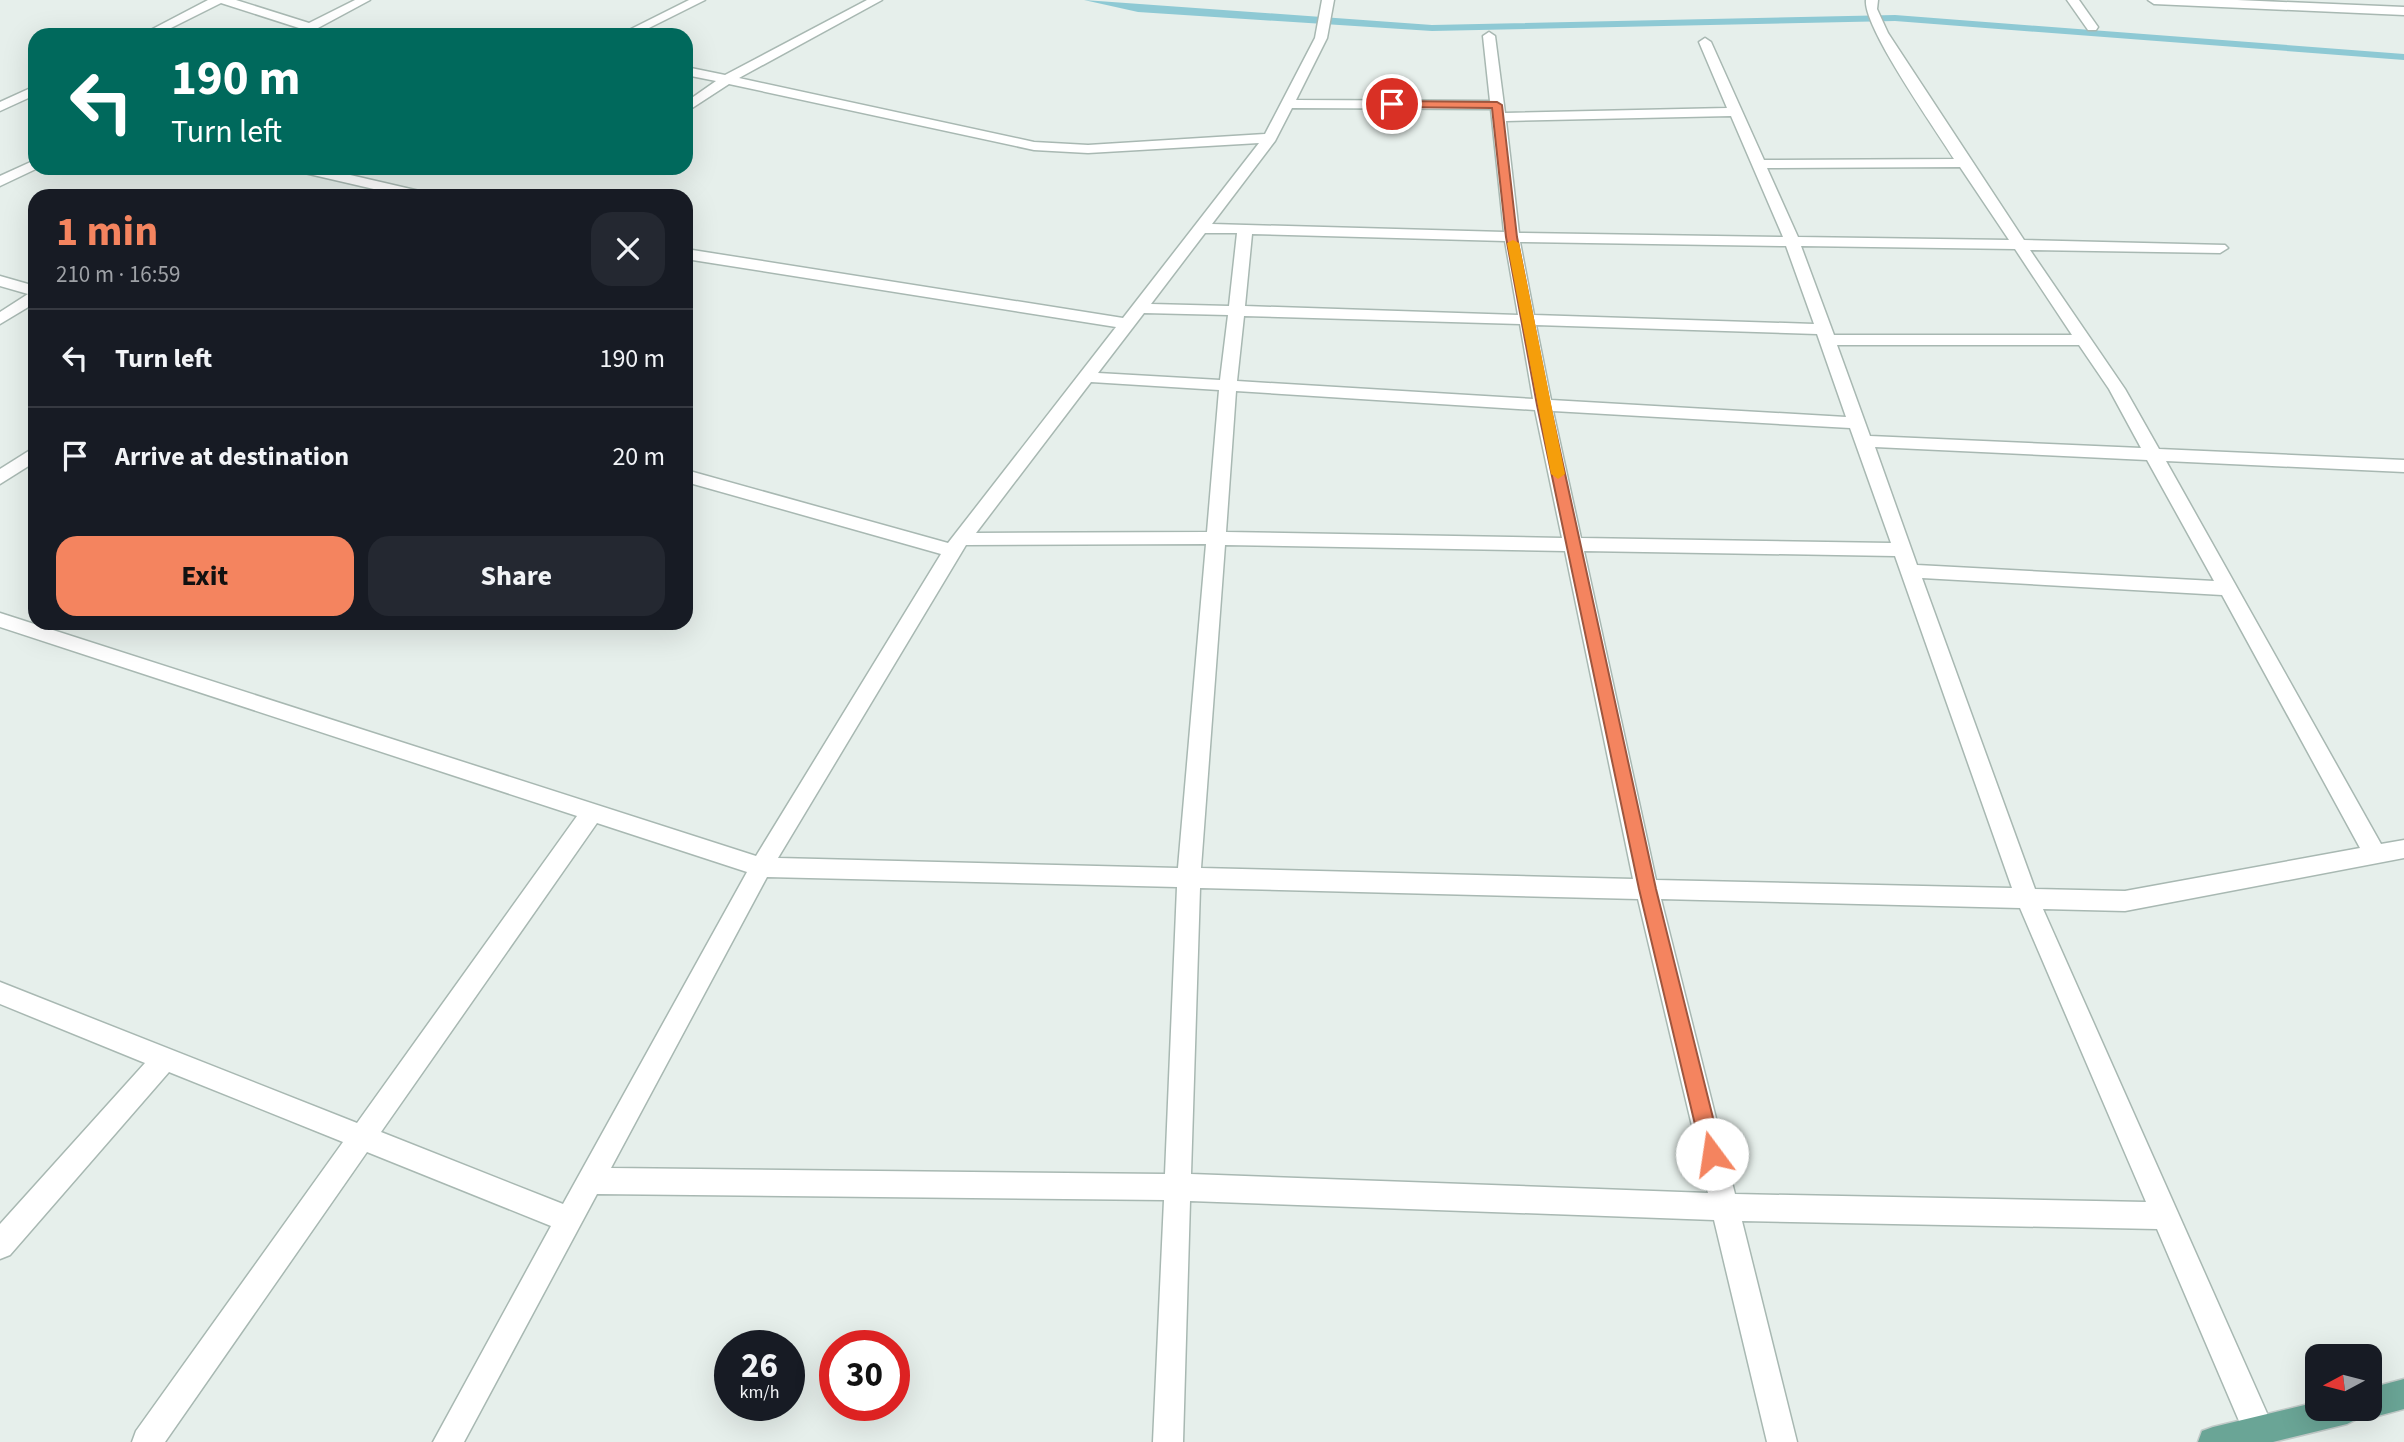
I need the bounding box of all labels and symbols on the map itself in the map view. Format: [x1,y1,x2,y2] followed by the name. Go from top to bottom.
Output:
[1362,74,1422,134] pin
[1675,1117,1749,1191] position arrow
[819,1330,910,1421] speed limit sign: 30
[2305,1344,2382,1421] north arrow

